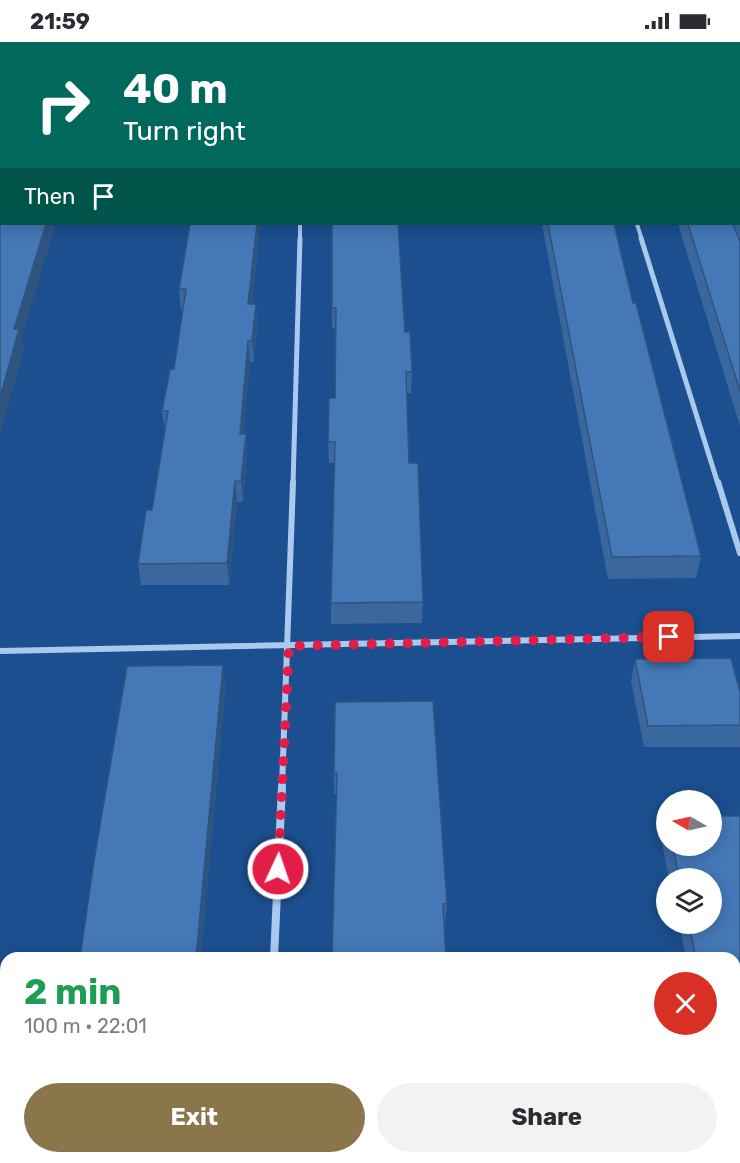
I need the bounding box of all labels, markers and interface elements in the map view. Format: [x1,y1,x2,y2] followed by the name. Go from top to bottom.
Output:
[30,8,90,35] text: 21:59
[123,64,228,114] text: 40 m
[24,66,102,144] icon: right
[123,115,246,147] text: Turn right
[87,180,120,213] icon: arrive
[24,183,75,210] text: Then
[643,611,694,662] pin
[652,620,685,653] icon: arrive
[656,790,722,856] north arrow
[656,790,722,934] map controls
[246,837,310,901] position arrow
[656,868,722,934] button: layers
[24,970,122,1013] text: 2 min
[654,972,717,1035] button: close
[24,1014,147,1038] text: 100 m · 22:01
[24,1083,365,1152] button: Exit
[377,1083,717,1152] button: Share

